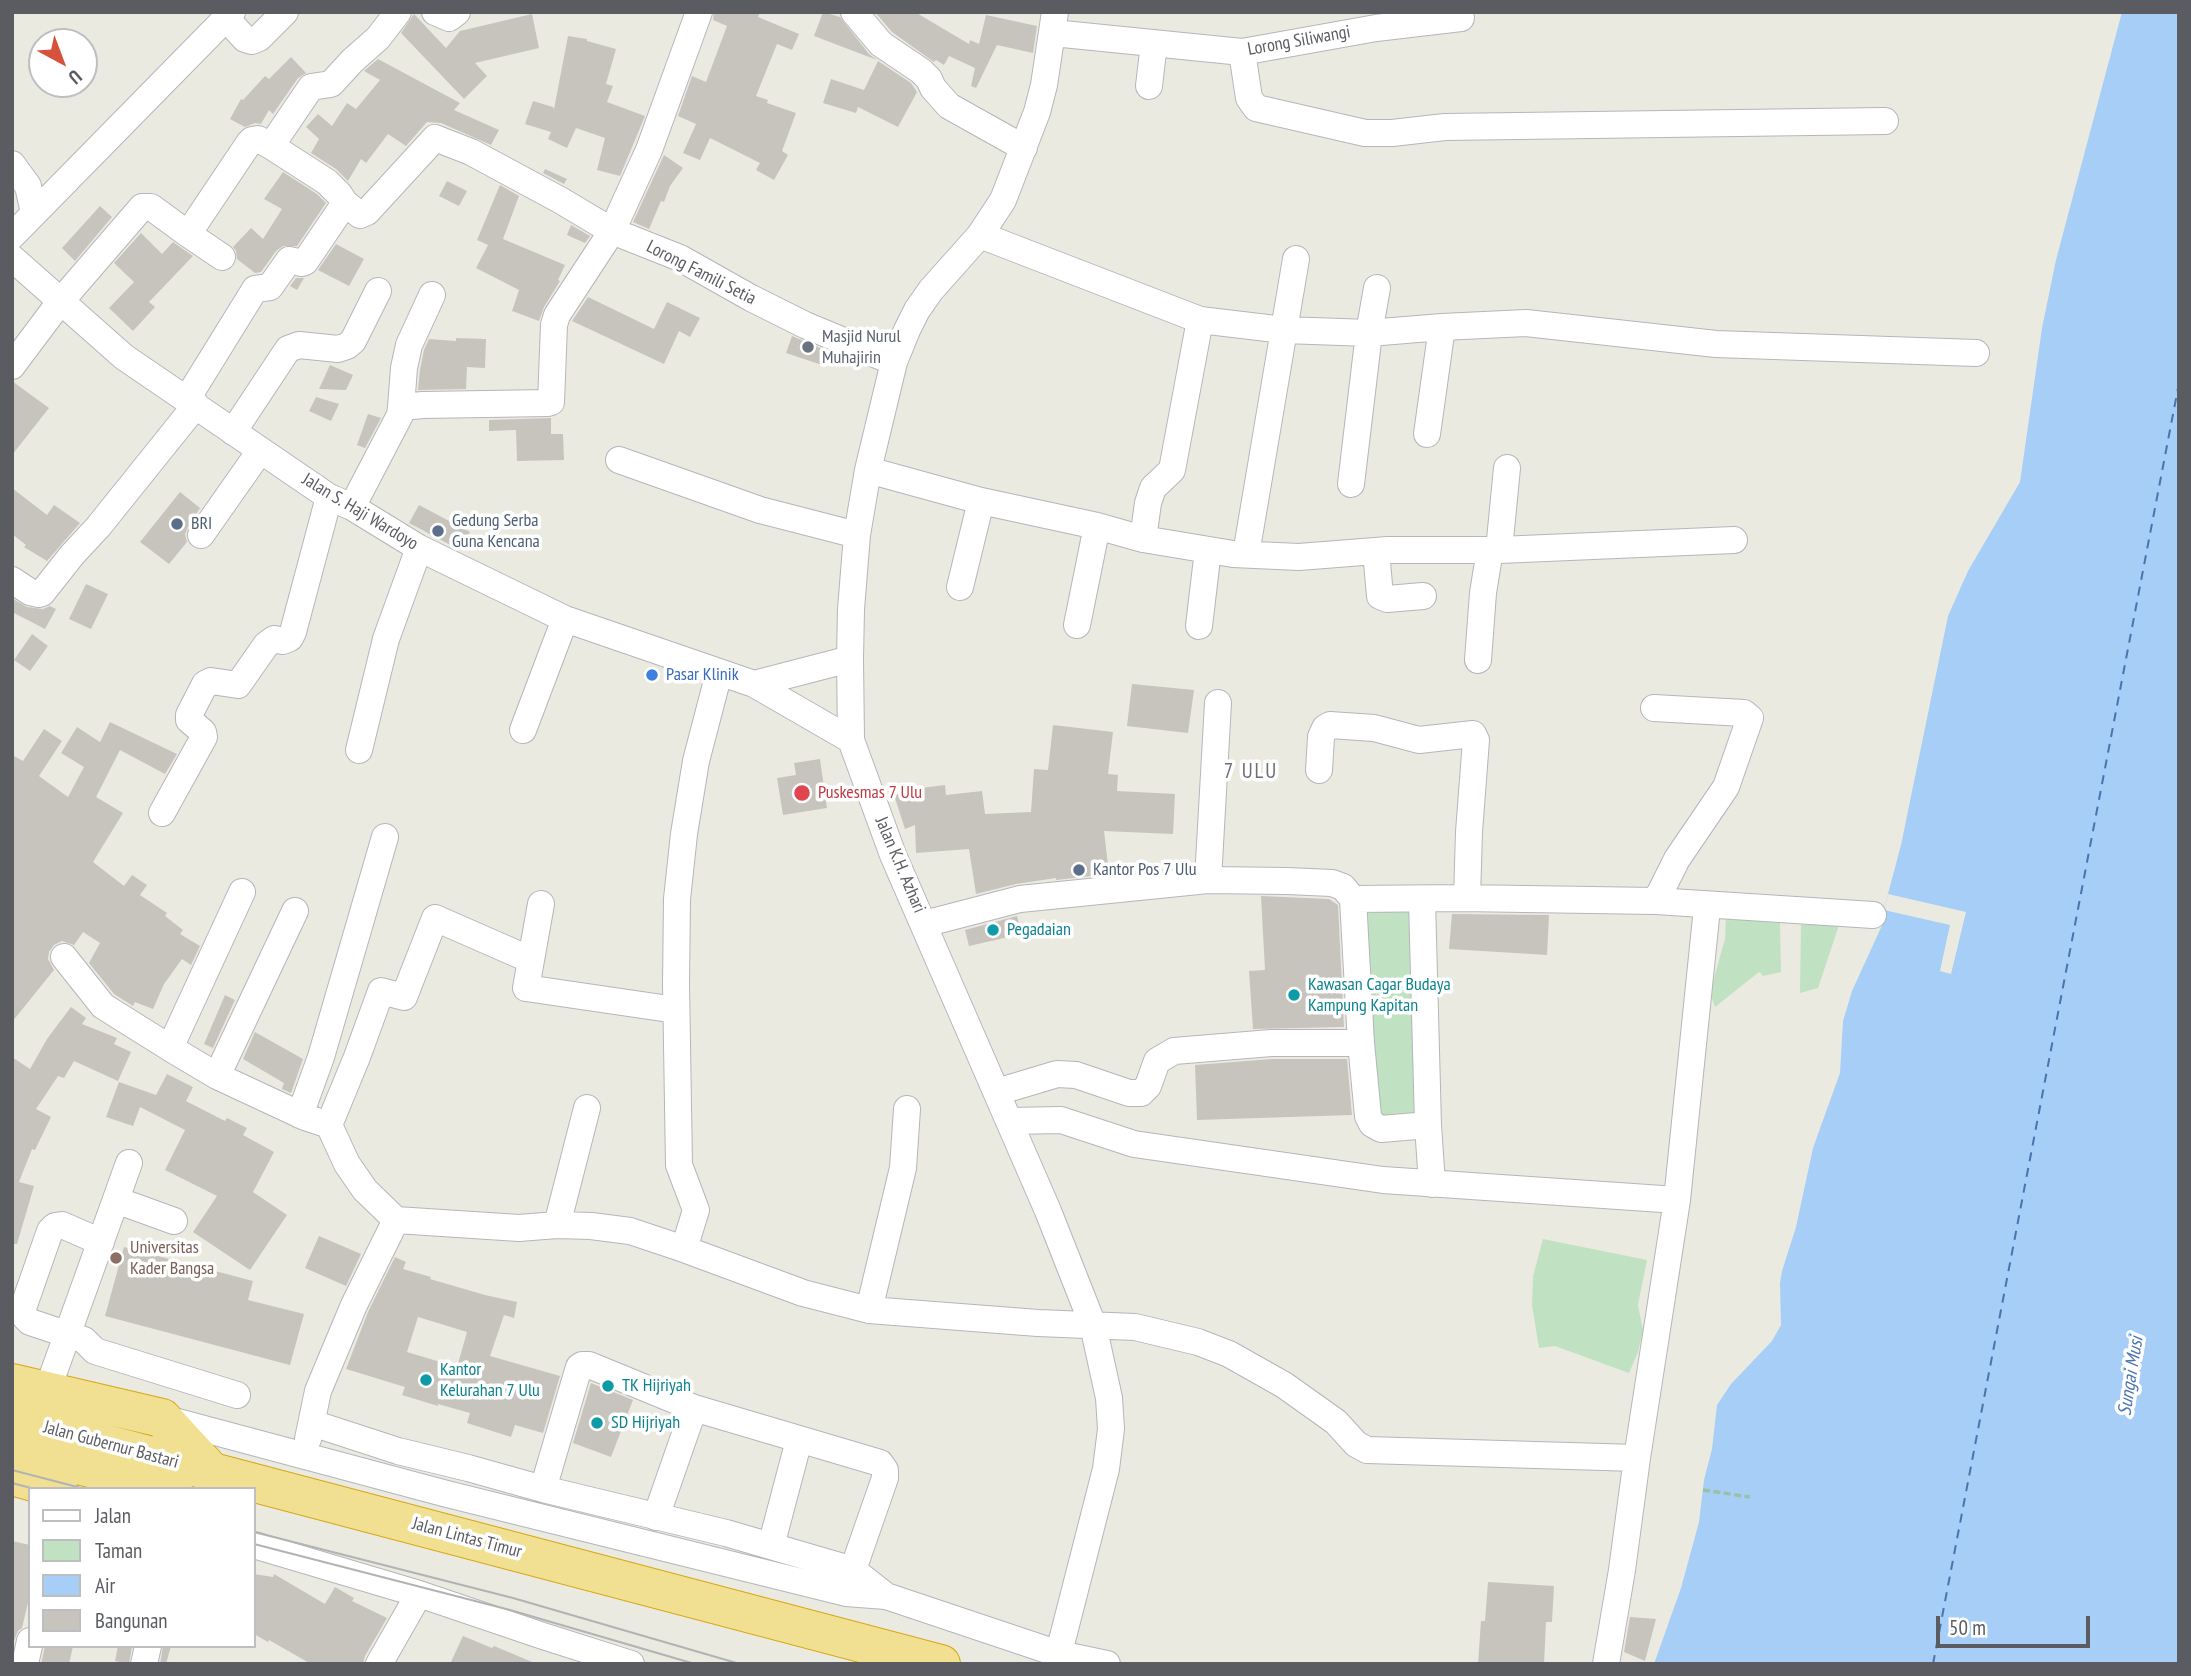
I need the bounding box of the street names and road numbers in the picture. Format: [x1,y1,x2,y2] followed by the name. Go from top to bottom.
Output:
[1246,21,1352,61] street label: Lorong Siliwangi
[643,236,759,310] street label: Lorong Famili Setia
[298,469,422,555] street label: Jalan S. Haji Wardoyo
[870,814,930,916] street label: Jalan K.H. Azhari
[41,1417,181,1473] street label: Jalan Gubernur Bastari
[410,1513,524,1563] street label: Jalan Lintas Timur

